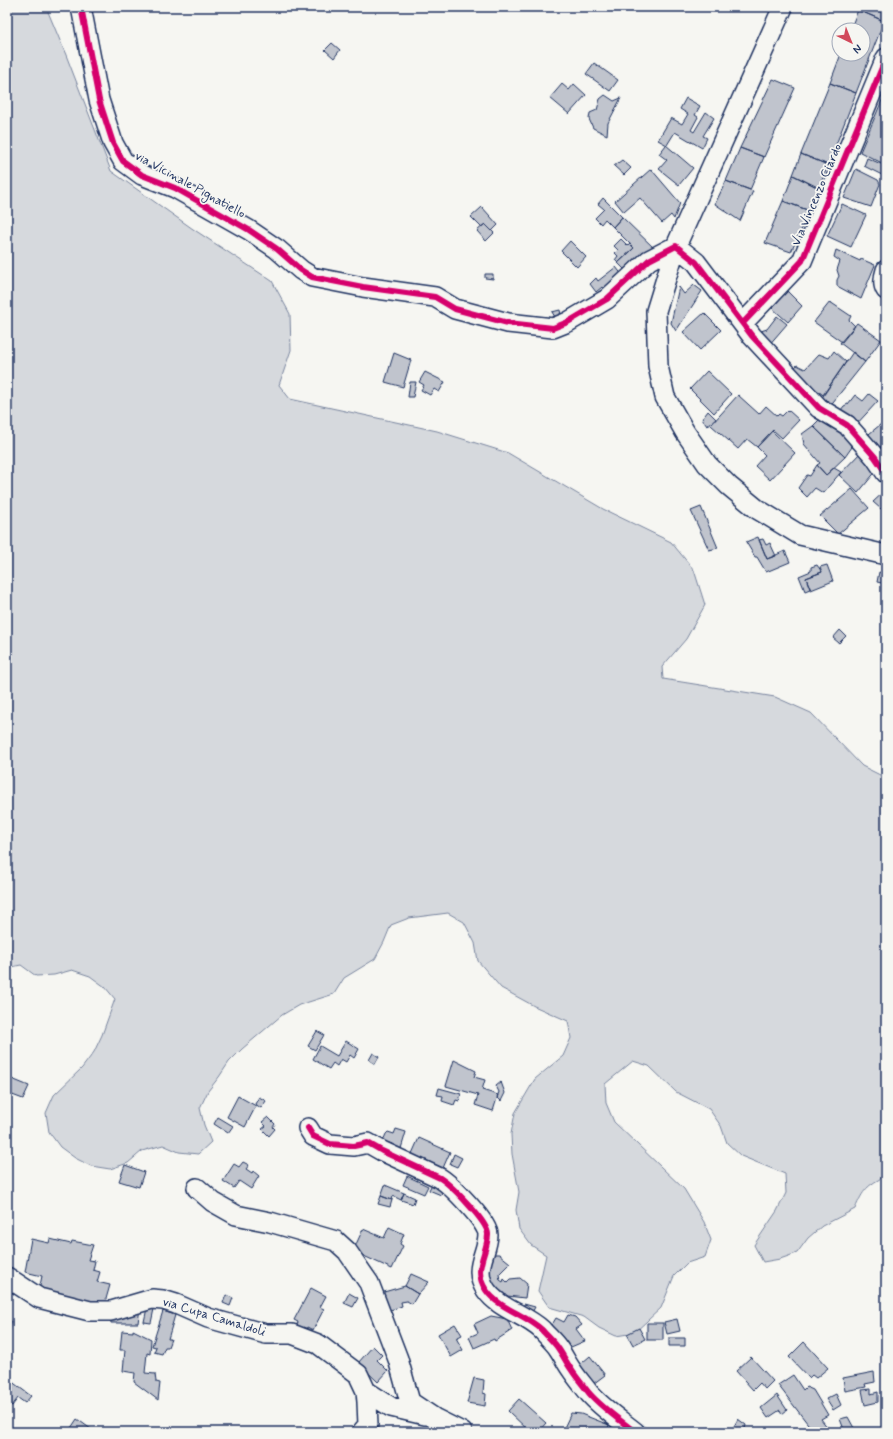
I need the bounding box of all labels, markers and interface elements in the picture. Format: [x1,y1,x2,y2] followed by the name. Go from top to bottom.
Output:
[831,22,871,62] north arrow
[850,41,865,56] text: N
[788,141,846,249] street label: Via Vincenzo Ciardo
[131,147,248,223] street label: via Vicinale Pignatiello
[160,1293,268,1341] street label: via Cupa Camaldoli

